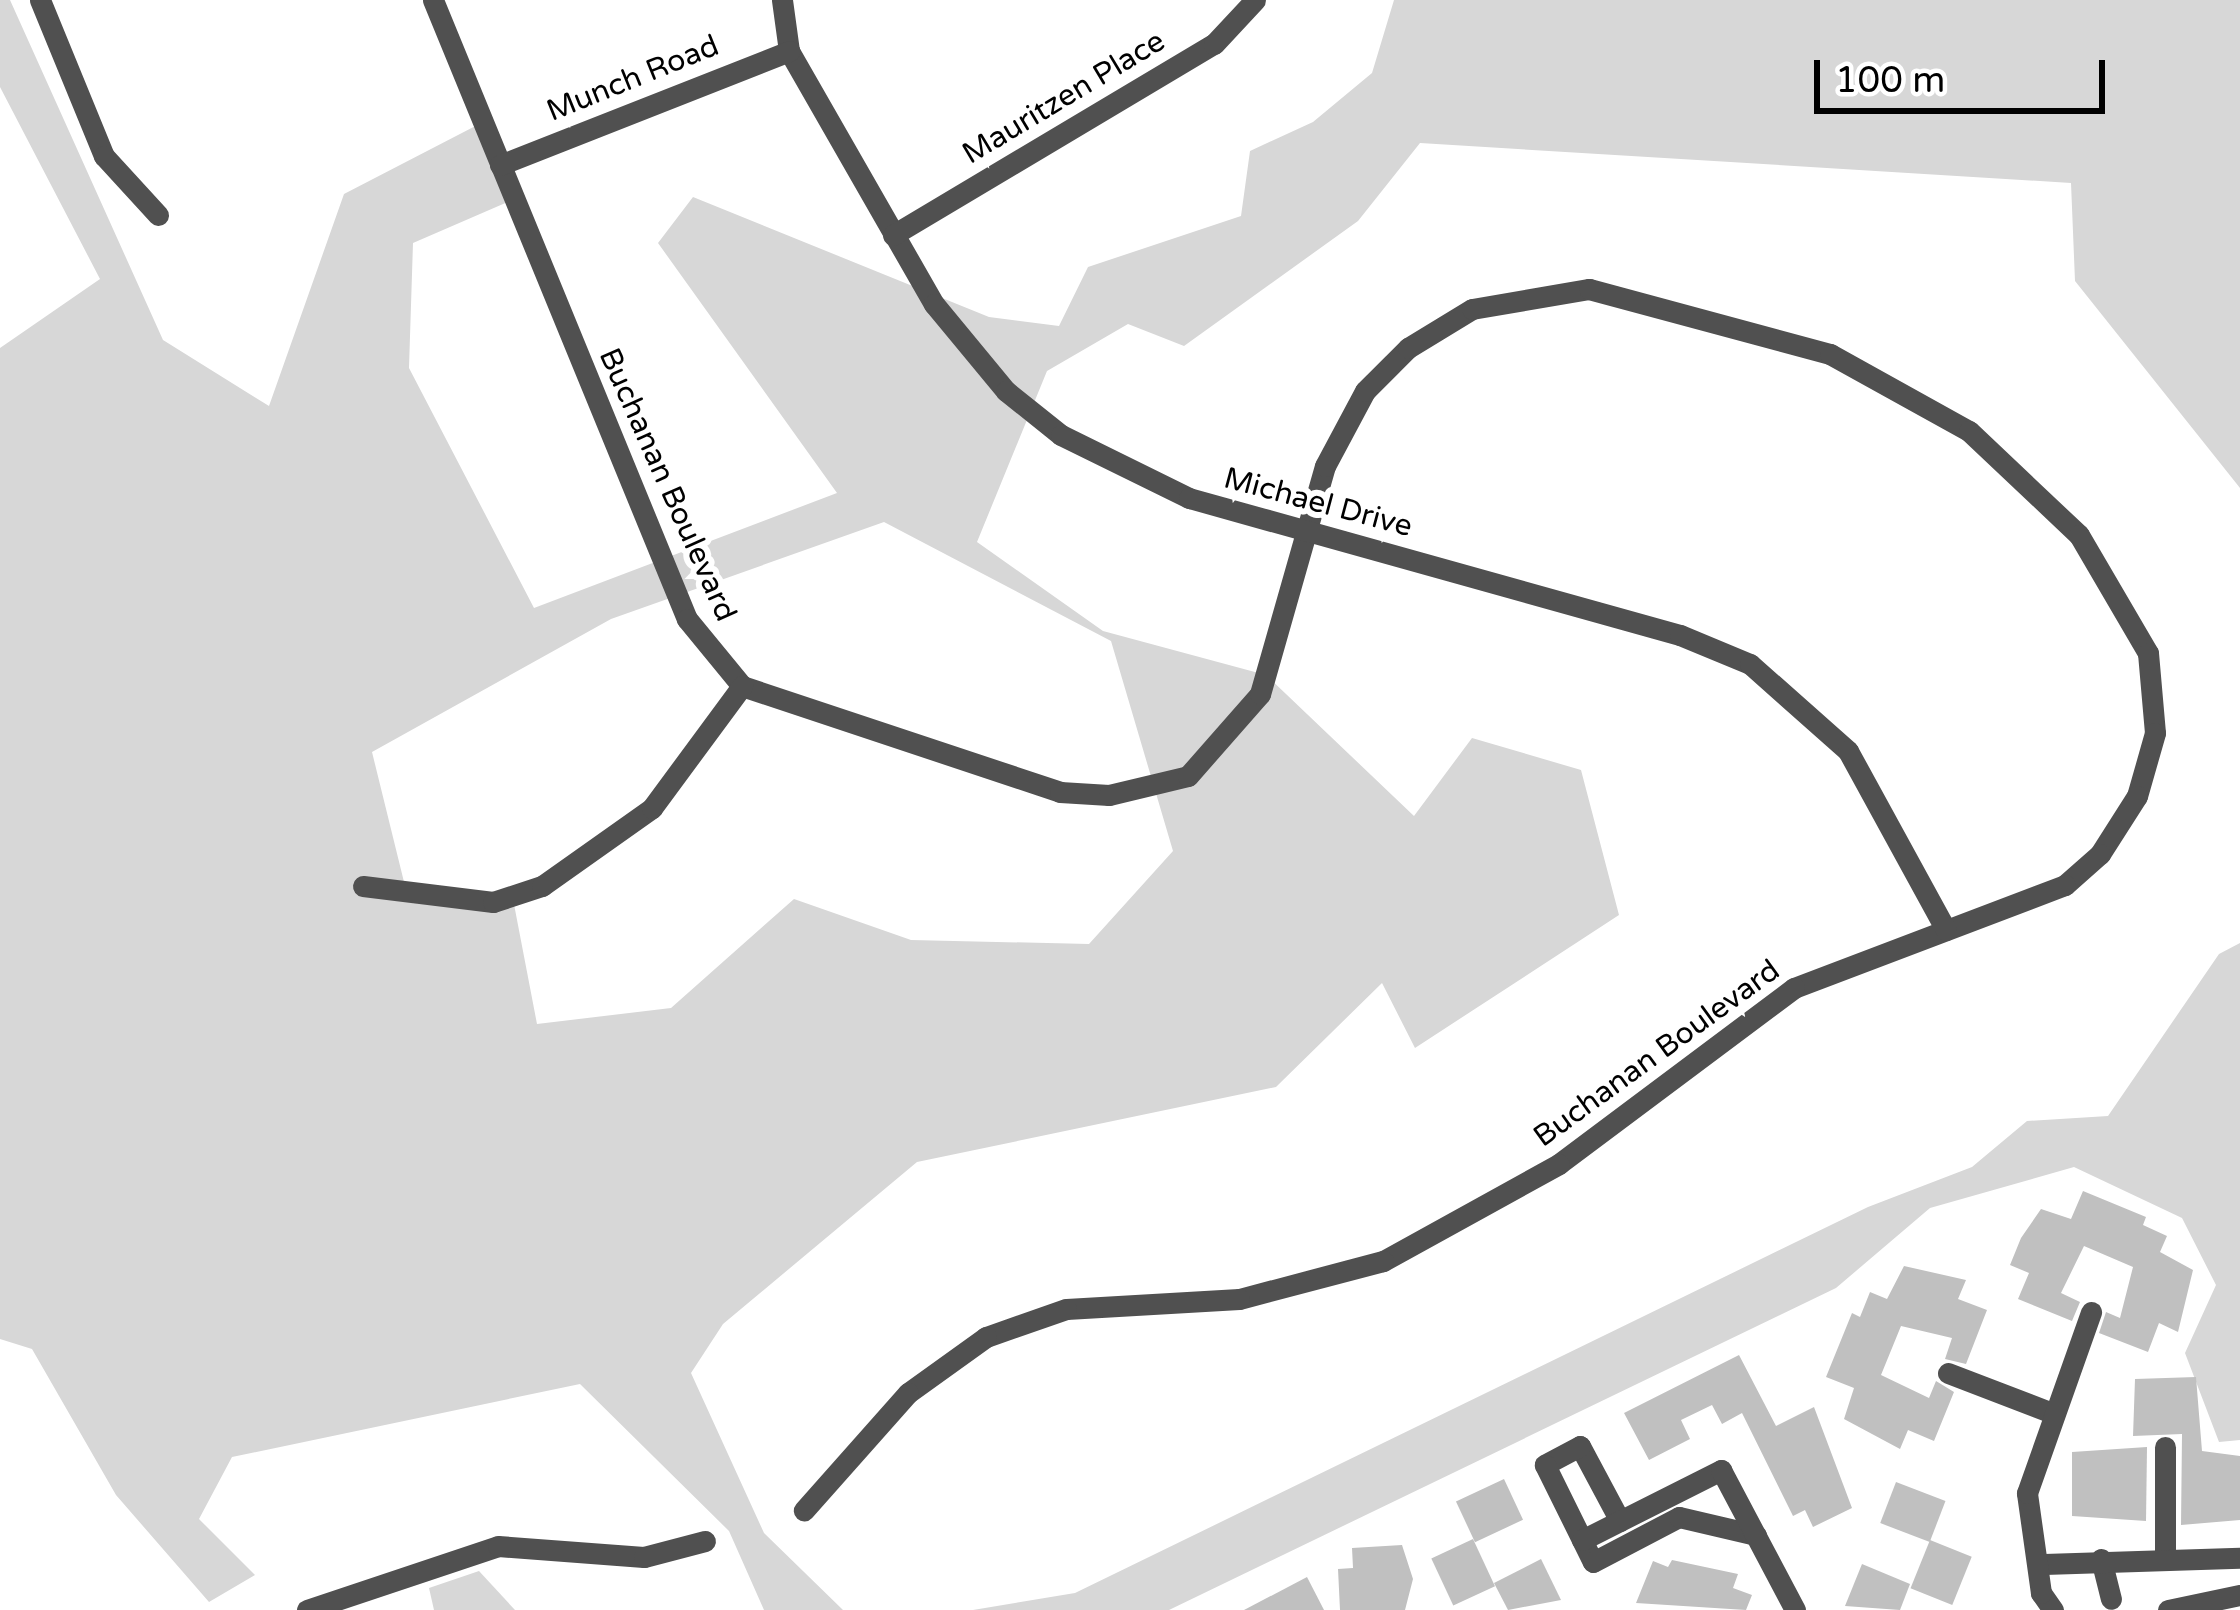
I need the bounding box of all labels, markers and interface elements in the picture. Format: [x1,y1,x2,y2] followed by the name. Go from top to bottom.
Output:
[956,23,1172,173] street label: Mauritzen Place
[542,28,724,130] street label: Munch Road
[1820,36,2111,110] scale bar
[1835,59,1945,102] text: 100 m
[591,343,743,627] street label: Buchanan Boulevard
[1220,461,1416,545] street label: Michael Drive
[1527,953,1787,1155] street label: Buchanan Boulevard

